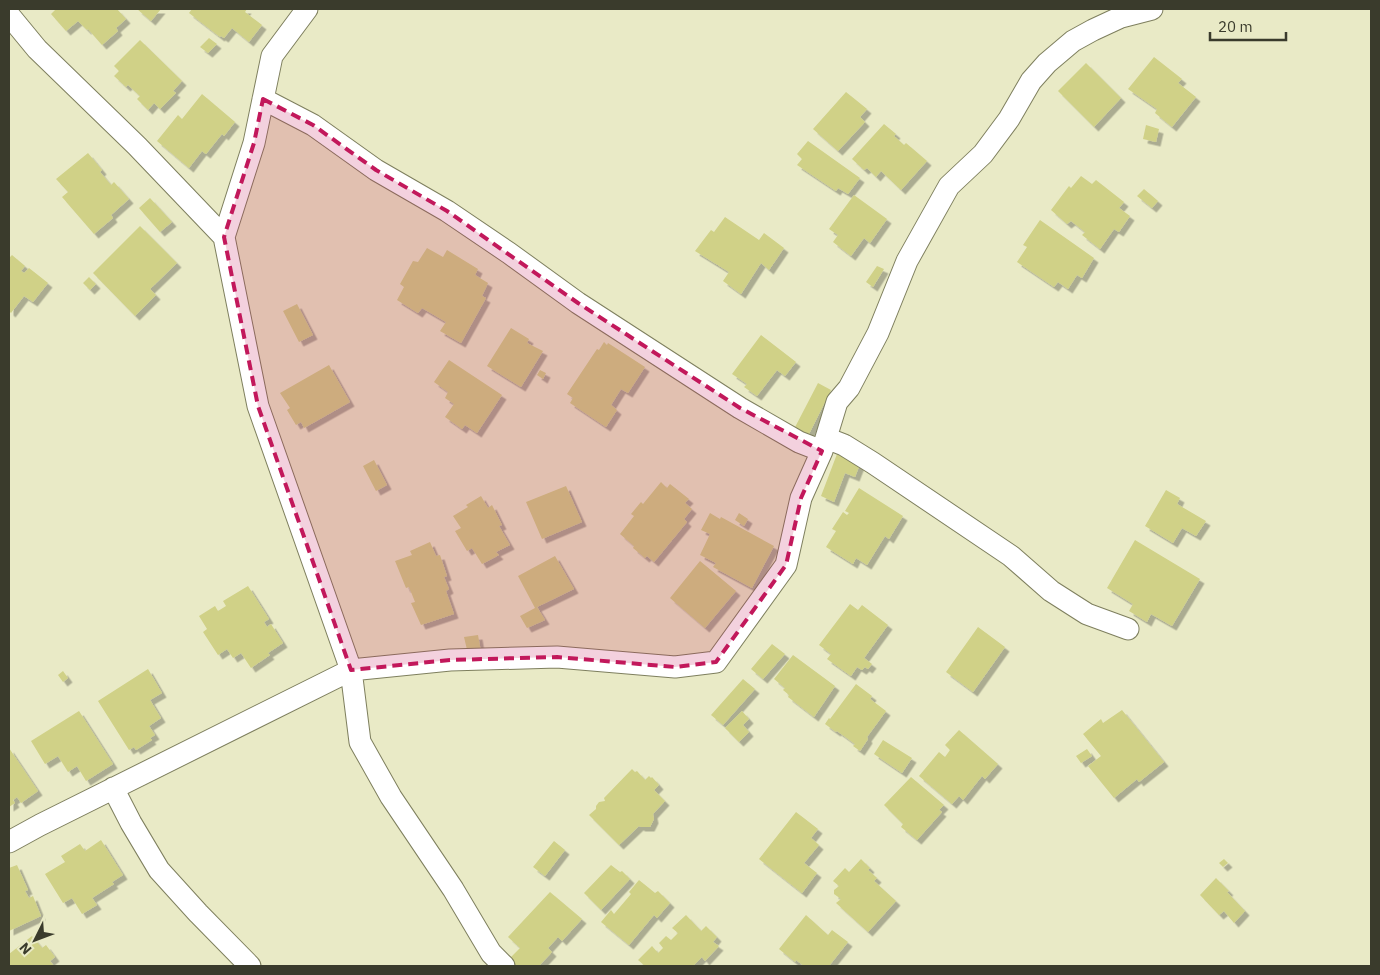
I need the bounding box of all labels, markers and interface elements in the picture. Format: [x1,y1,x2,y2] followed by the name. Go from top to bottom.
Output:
[1210,10,1286,42] scale bar
[1218,17,1253,36] text: 20 m
[10,915,60,965] north arrow
[15,939,35,958] text: N

